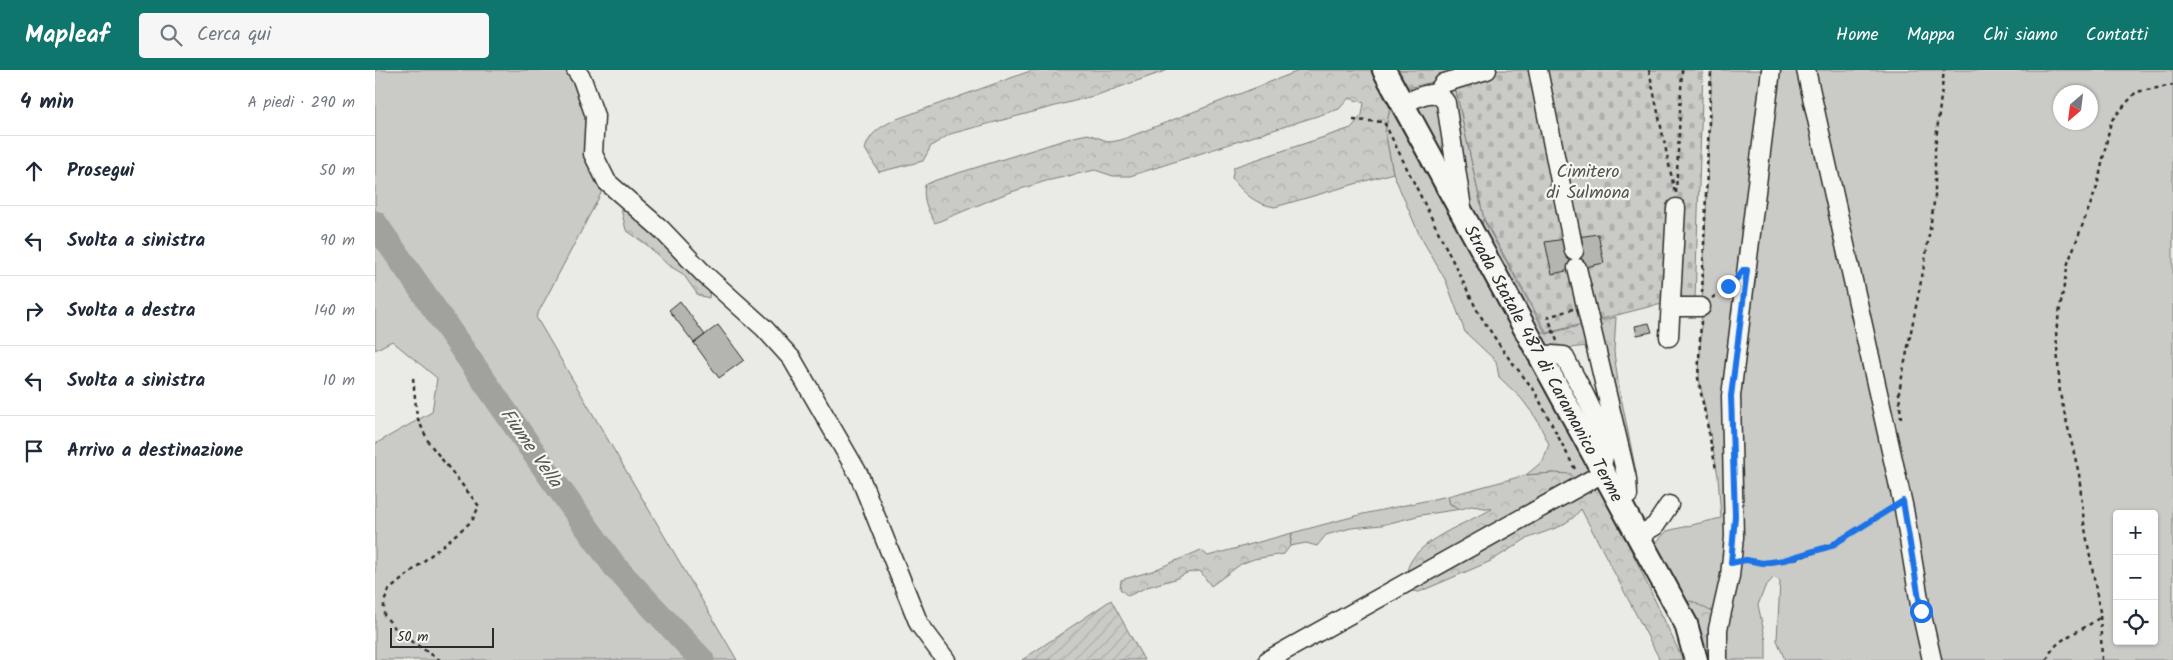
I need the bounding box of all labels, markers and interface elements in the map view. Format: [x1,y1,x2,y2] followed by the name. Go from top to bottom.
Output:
[139,13,489,58] search box
[25,16,109,55] text: Mapleaf
[197,20,271,50] text: Cerca qui
[157,21,185,49] icon: search
[1836,21,1879,50] text: Home
[1907,21,1955,50] text: Mappa
[1983,21,2058,50] text: Chi siamo
[2086,21,2148,50] text: Contatti
[2053,85,2098,130] north arrow
[20,86,74,119] text: 4 min
[248,90,355,115] text: A piedi · 290 m
[67,156,134,186] text: Prosegui
[20,157,48,185] icon: ahead
[319,158,355,183] text: 50 m
[1546,158,1630,208] park label: Cimitero di Sulmona
[1455,220,1630,508] street label: Strada Statale 487 di Caramanico Terme
[67,226,205,256] text: Svolta a sinistra
[20,227,48,255] icon: left
[320,228,355,253] text: 90 m
[1717,275,1740,298] route end
[67,296,195,326] text: Svolta a destra
[20,297,48,325] icon: right
[314,298,355,323] text: 140 m
[67,366,205,396] text: Svolta a sinistra
[20,367,48,395] icon: left
[323,368,355,393] text: 10 m
[492,402,570,495] water label: Fiume Vella
[67,436,243,466] text: Arrivo a destinazione
[20,437,48,465] icon: arrive
[2113,510,2158,645] map controls
[2113,510,2158,555] button: +
[2113,555,2158,600] button: −
[1910,600,1933,623] route start
[2113,600,2158,645] button: locate
[390,625,494,648] scale bar
[397,626,428,648] text: 50 m

